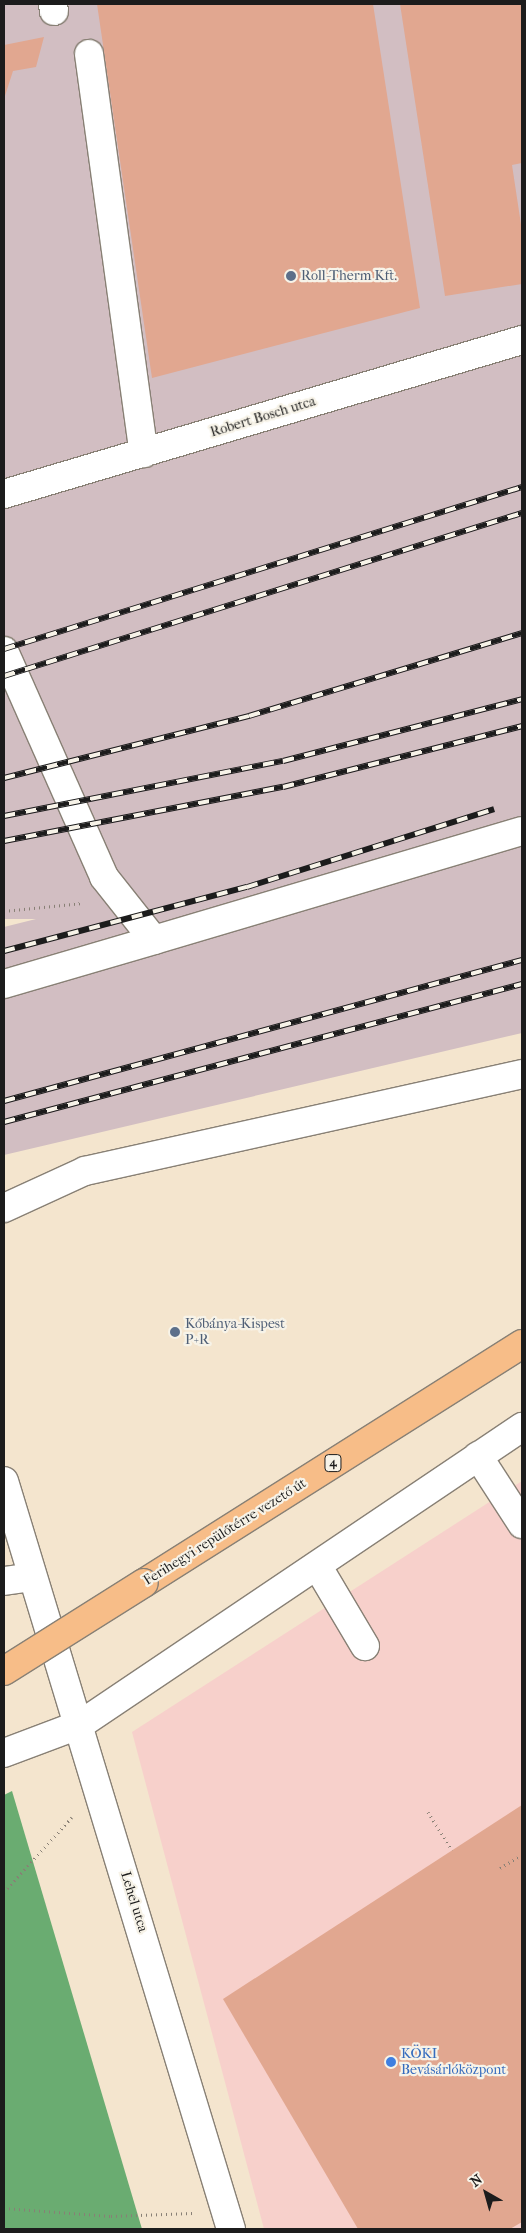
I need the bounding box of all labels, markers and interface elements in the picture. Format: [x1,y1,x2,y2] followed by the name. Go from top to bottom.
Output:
[301,268,397,284] place label: Roll-Therm Kft.
[285,270,297,282] marker: Roll-Therm Kft.
[208,393,318,441] street label: Robert Bosch utca
[185,1316,285,1348] place label: Kőbánya-Kispest P+R
[169,1326,181,1338] marker: Kőbánya-Kispest P+R
[324,1454,342,1472] road number: 4
[141,1475,309,1589] street label: Ferihegyi repülőtérre vezető út
[117,1870,151,1934] street label: Lehel utca
[401,2046,506,2078] place label: KÖKI Bevásárlóközpont
[385,2056,397,2068] marker: KÖKI Bevásárlóközpont
[461,2168,511,2218] north arrow
[467,2171,486,2191] text: N

